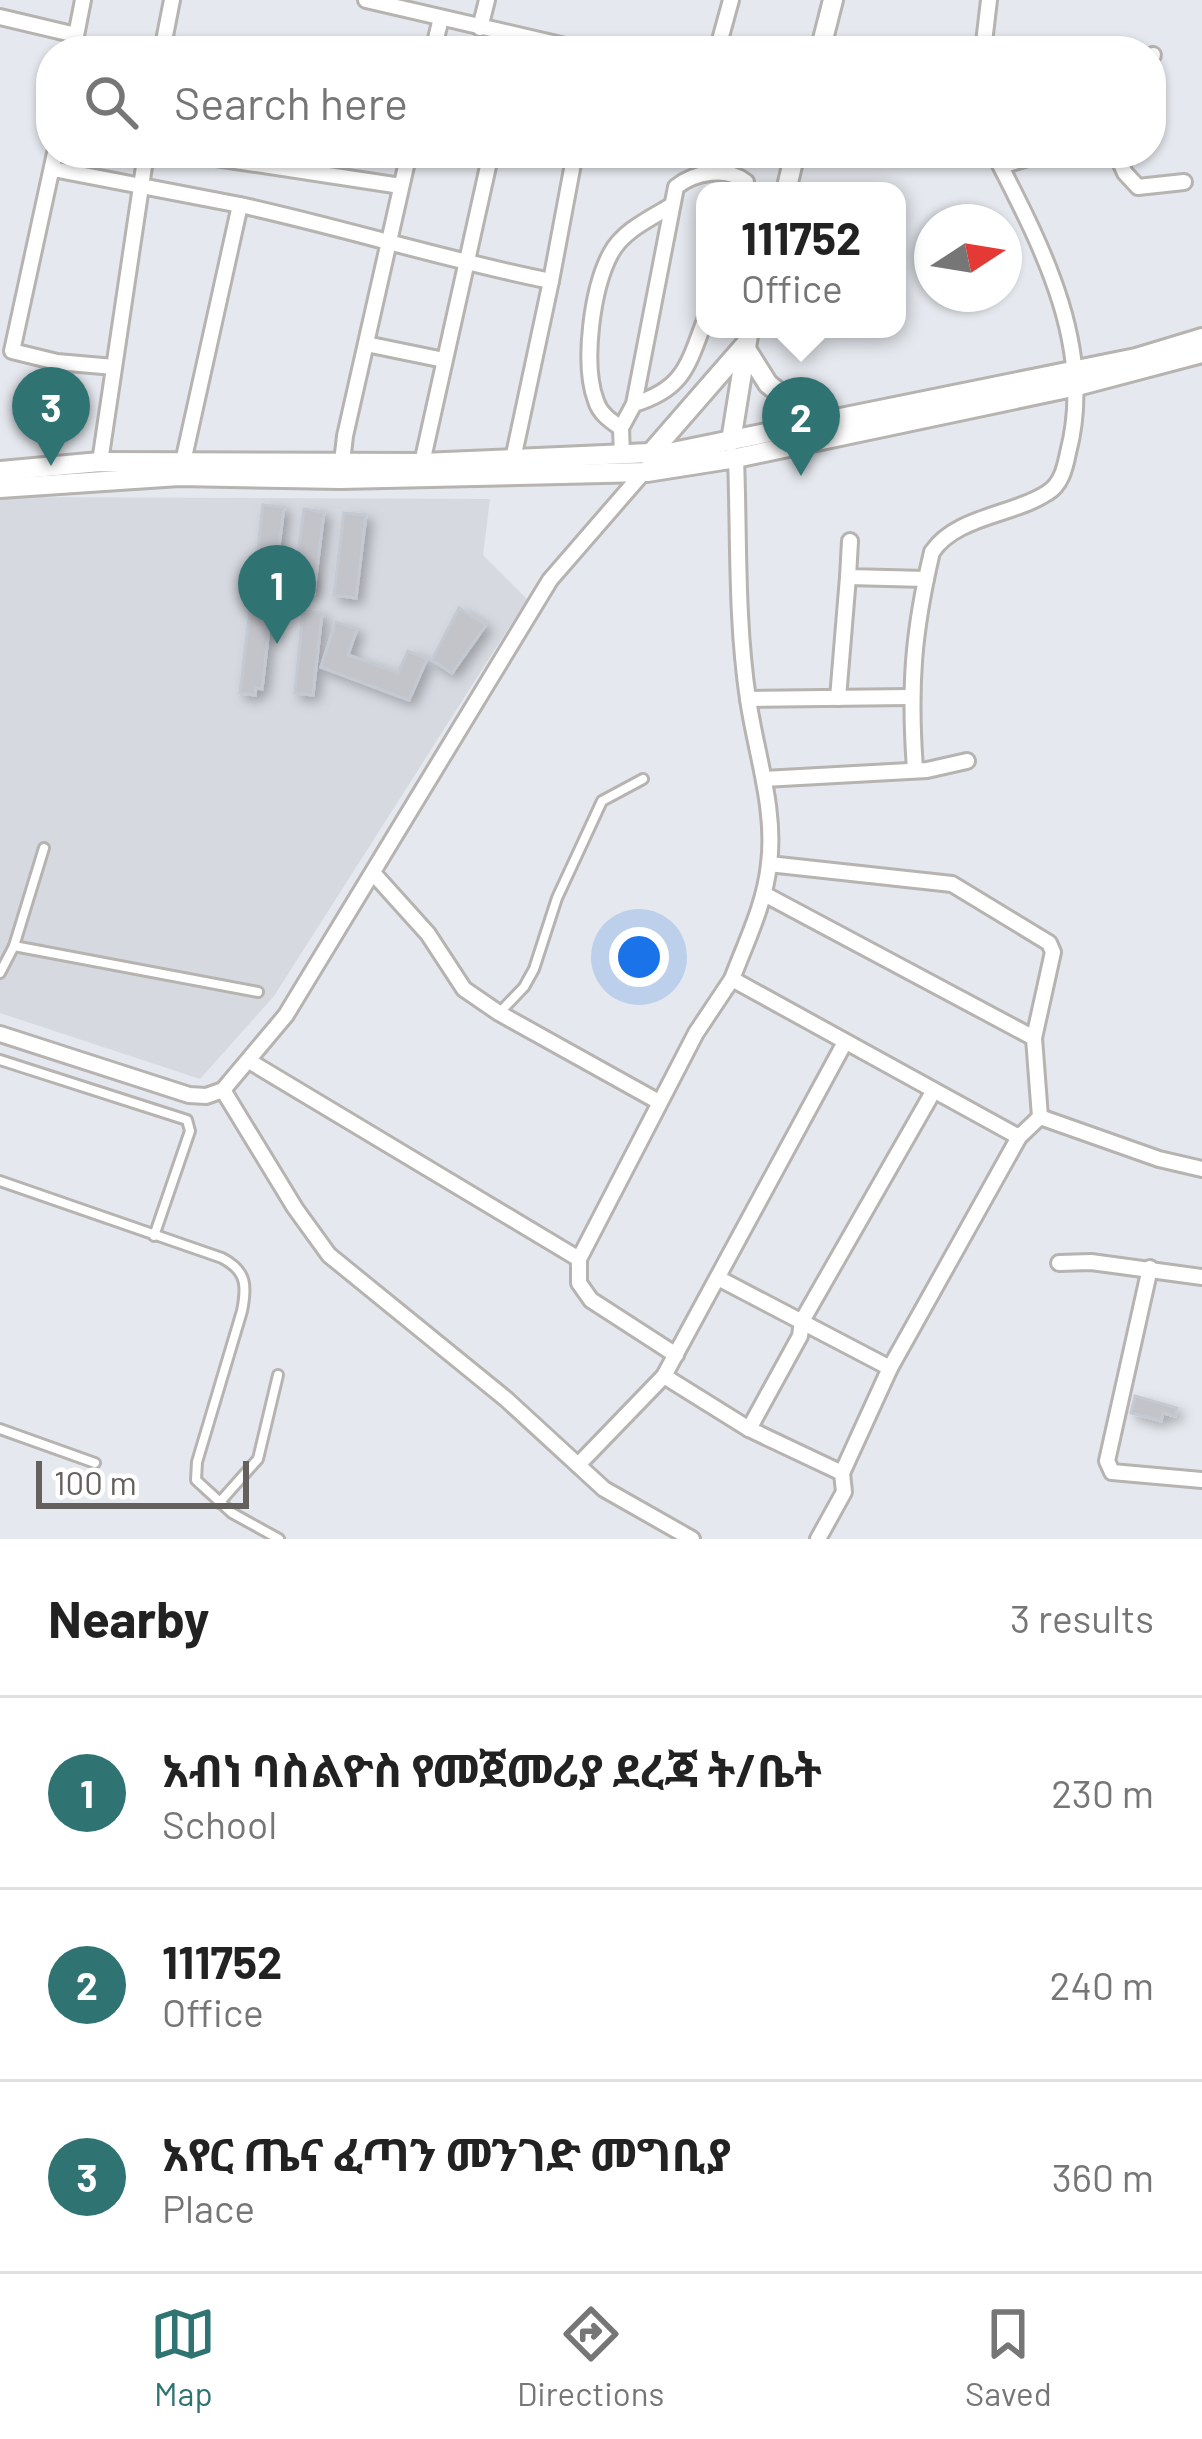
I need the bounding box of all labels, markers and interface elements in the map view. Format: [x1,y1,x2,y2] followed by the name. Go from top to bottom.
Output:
[36,36,1166,168] search box
[78,69,144,135] icon: search
[174,75,408,129] text: Search here
[696,182,906,338] popup
[914,204,1022,312] north arrow
[741,210,861,264] text: 111752
[741,264,843,311] text: Office
[12,367,90,466] pin: 3
[762,377,840,476] pin: 2
[238,545,316,644] pin: 1
[609,927,669,987] your location
[36,1455,249,1508] scale bar
[54,1462,137,1502] text: 100 m
[48,1587,209,1648] text: Nearby
[1010,1594,1154,1641] text: 3 results
[162,1742,822,1796] text: አብነ ባስልዮስ የመጀመሪያ ደረጃ ት/ቤት
[80,1769,94,1816] text: 1
[1051,1769,1154,1816] text: 230 m
[162,1800,277,1847] text: School
[162,1934,282,1988] text: 111752
[76,1961,98,2008] text: 2
[1050,1961,1154,2008] text: 240 m
[162,1988,264,2035] text: Office
[162,2126,731,2180] text: አየር ጤና ፈጣን መንገድ መግቢያ
[76,2153,98,2200] text: 3
[1052,2153,1154,2200] text: 360 m
[162,2184,255,2231] text: Place
[150,2301,216,2413] tab: Map
[517,2301,664,2413] tab: Directions
[965,2301,1052,2413] tab: Saved

